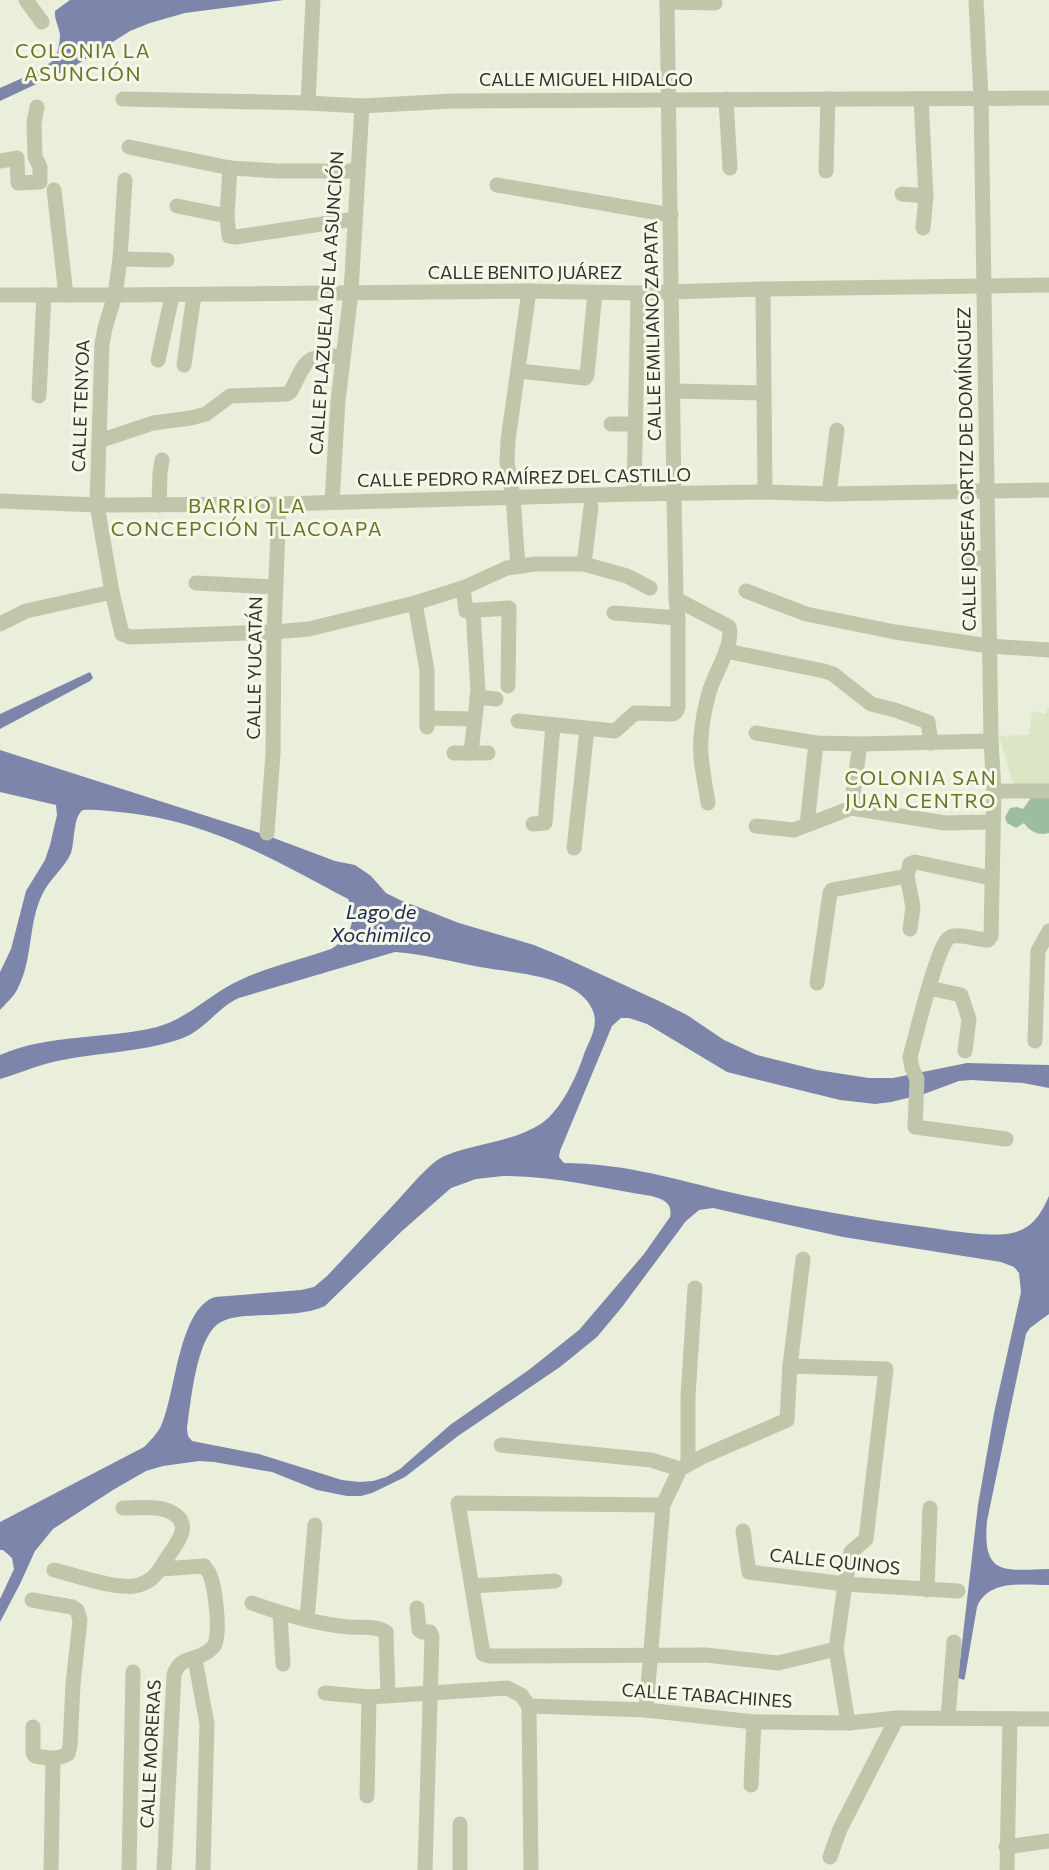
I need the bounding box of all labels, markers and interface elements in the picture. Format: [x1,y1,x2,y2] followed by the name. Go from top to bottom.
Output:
[15,38,151,85] district label: COLONIA LA ASUNCIÓN
[479,68,693,90] street label: CALLE MIGUEL HIDALGO
[304,150,348,456] street label: CALLE PLAZUELA DE LA ASUNCIÓN
[639,221,665,441] street label: CALLE EMILIANO ZAPATA
[428,261,622,283] street label: CALLE BENITO JUÁREZ
[952,307,980,631] street label: CALLE JOSEFA ORTIZ DE DOMÍNGUEZ
[67,339,93,473] street label: CALLE TENYOA
[357,463,691,491] street label: CALLE PEDRO RAMÍREZ DEL CASTILLO
[111,493,383,540] district label: BARRIO LA CONCEPCIÓN TLACOAPA
[242,596,266,740] street label: CALLE YUCATÁN
[845,765,997,812] district label: COLONIA SAN JUAN CENTRO
[330,899,431,946] water label: Lago de Xochimilco
[769,1543,902,1579] street label: CALLE QUINOS
[621,1678,793,1712] street label: CALLE TABACHINES
[135,1679,165,1829] street label: CALLE MORERAS

